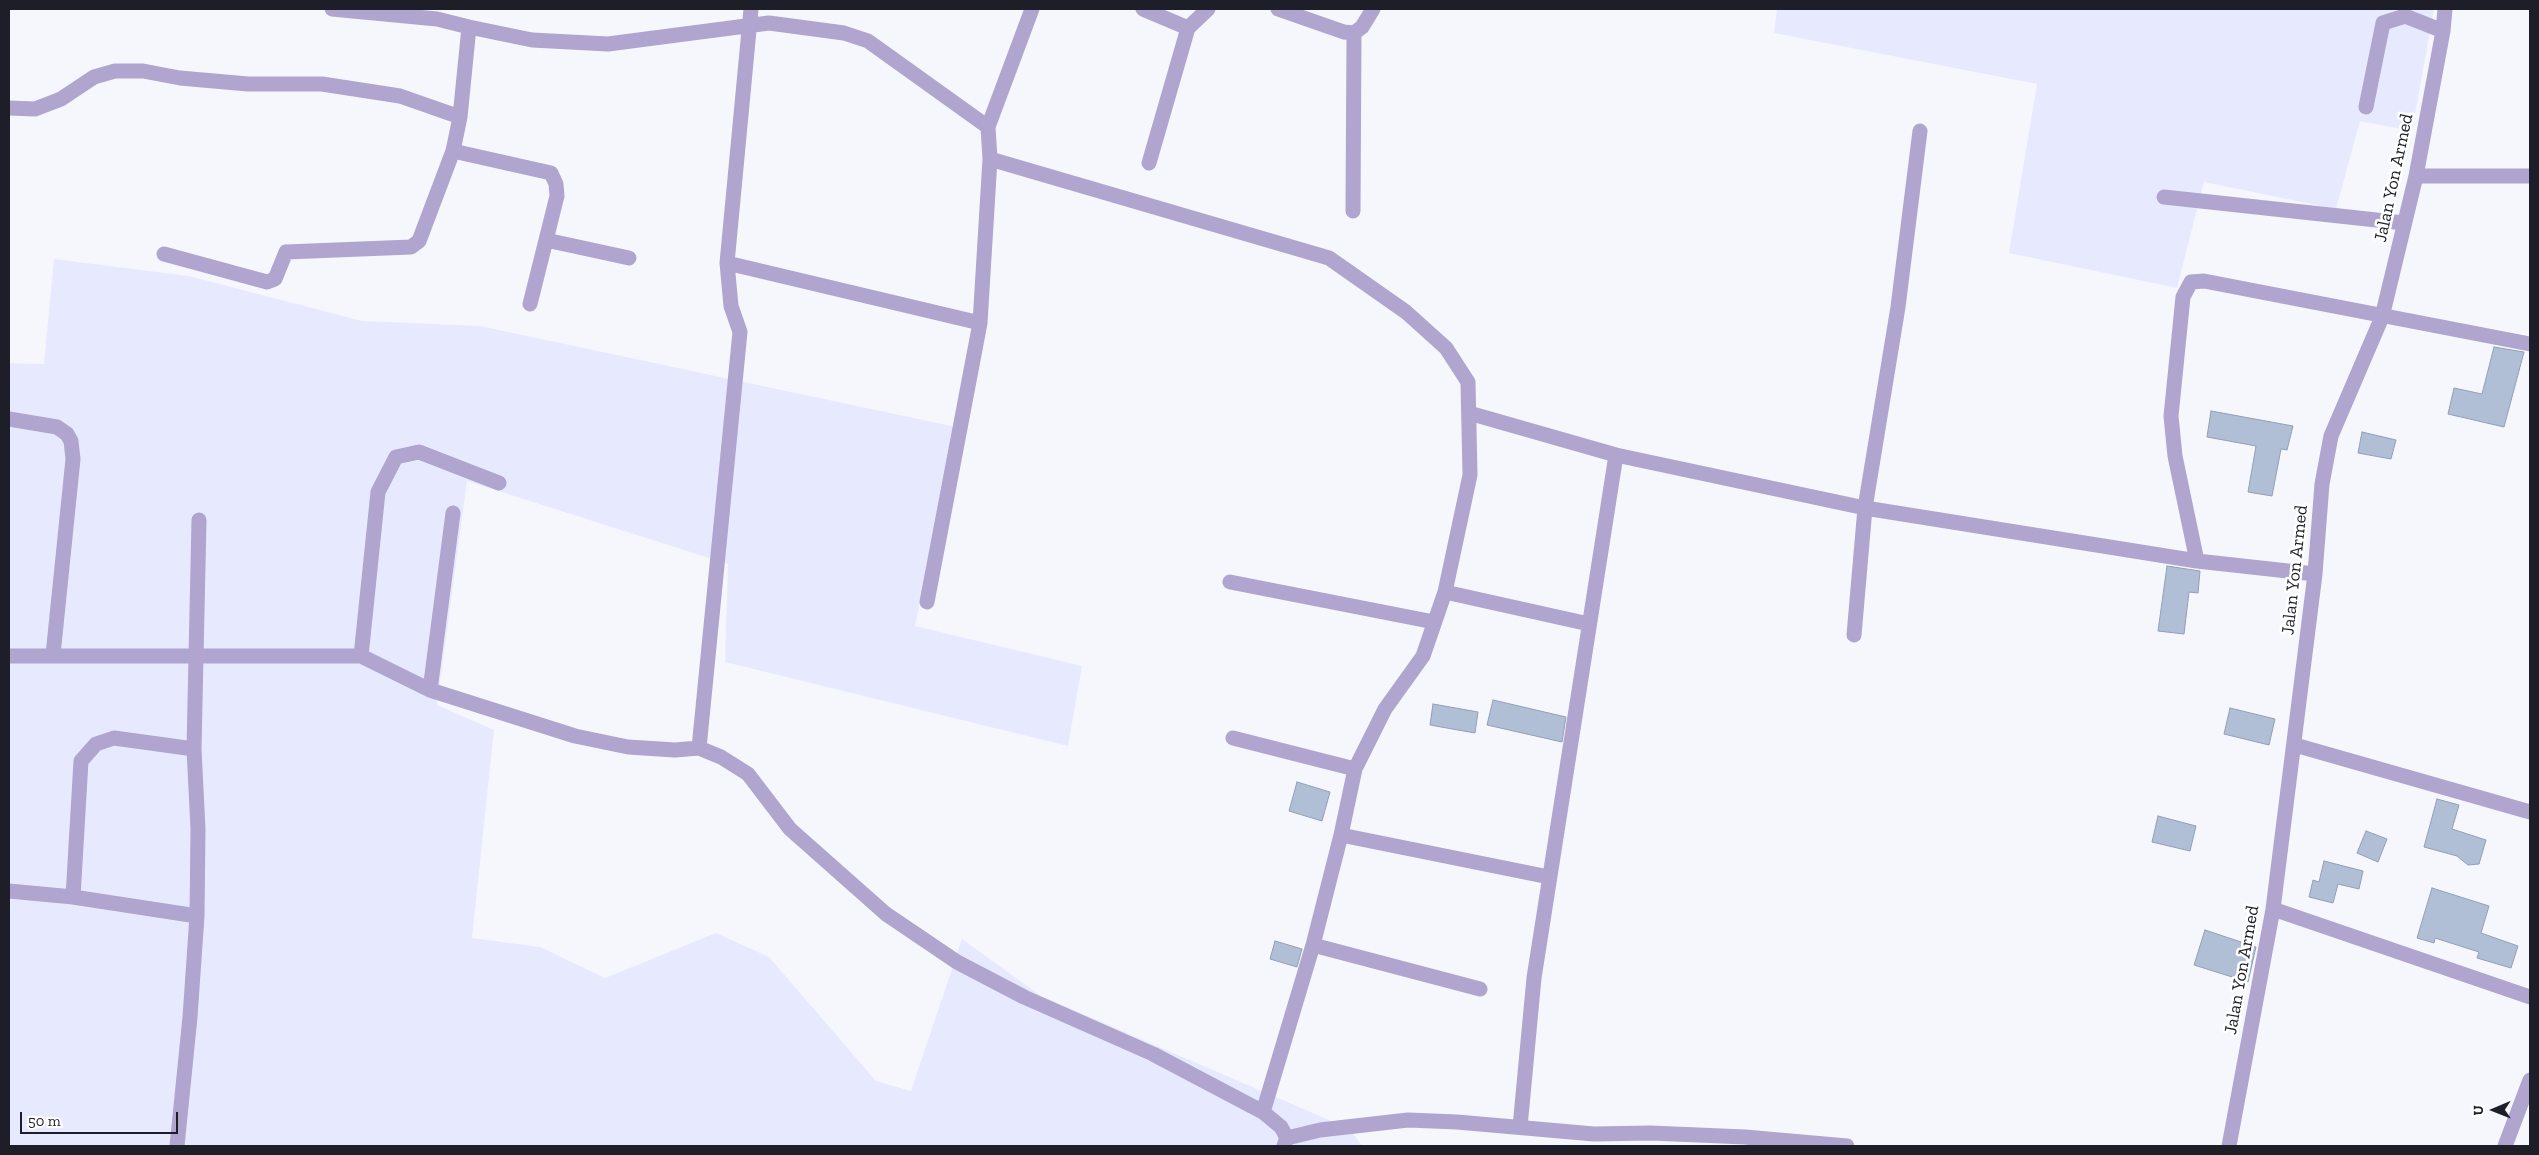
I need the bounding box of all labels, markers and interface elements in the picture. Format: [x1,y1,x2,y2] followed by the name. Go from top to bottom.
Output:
[2370,112,2418,244] street label: Jalan Yon Armed
[2277,504,2313,636] street label: Jalan Yon Armed
[2220,904,2264,1036] street label: Jalan Yon Armed
[2469,1085,2519,1135] north arrow
[22,1102,180,1134] scale bar
[2470,1105,2487,1115] text: U
[28,1112,61,1130] text: 50 m

